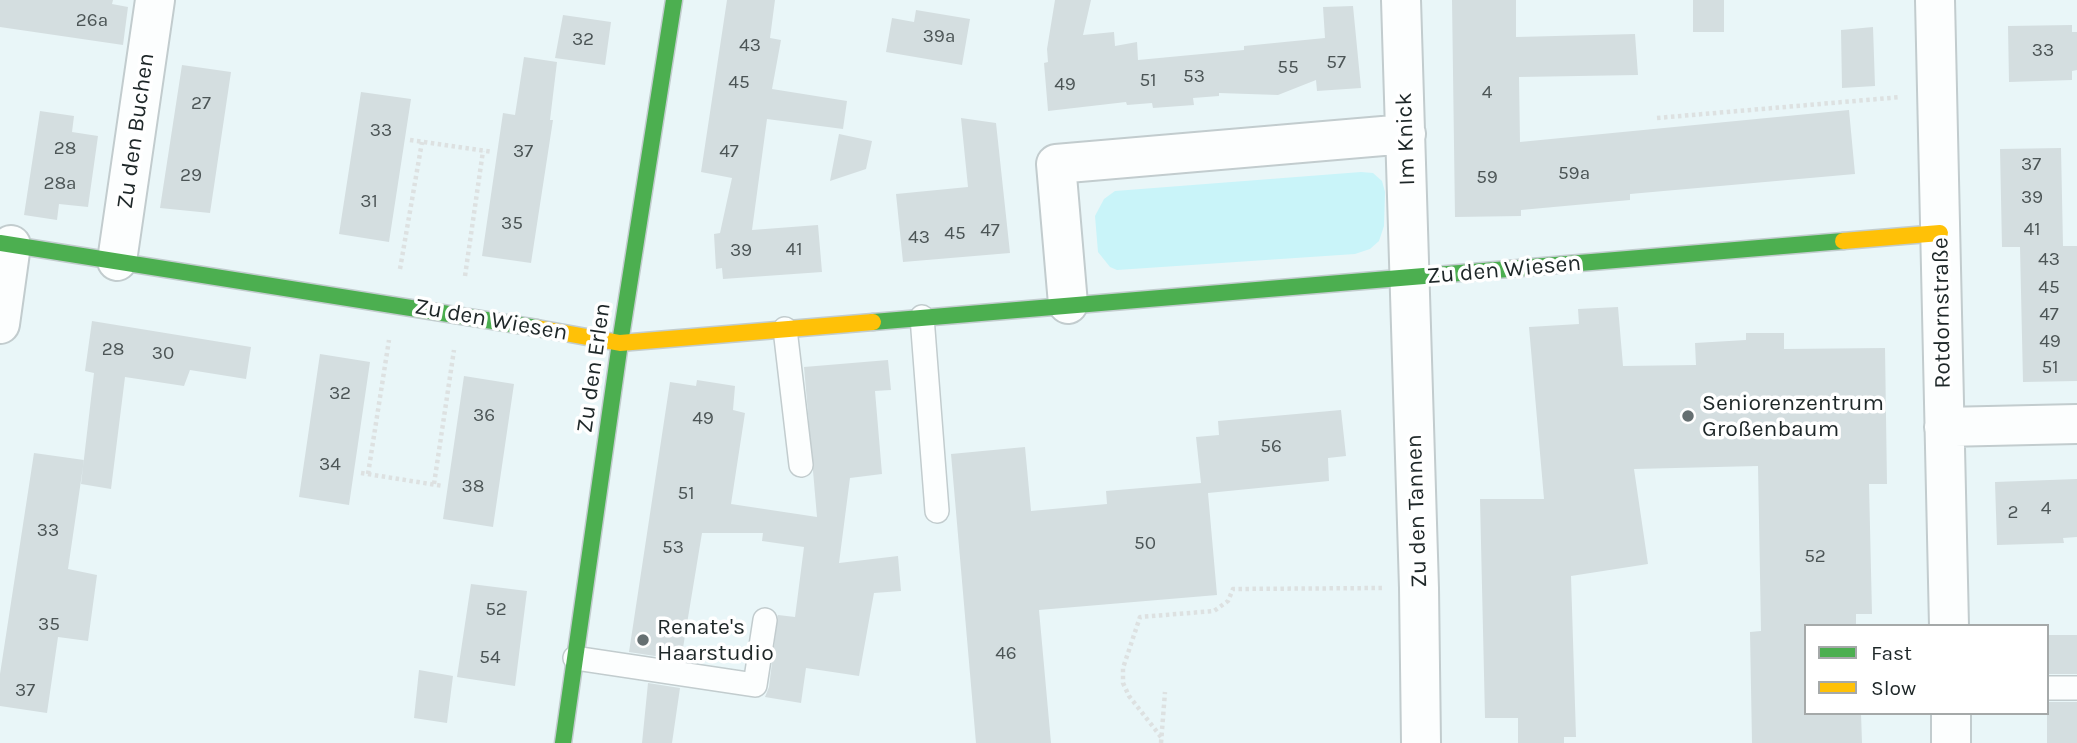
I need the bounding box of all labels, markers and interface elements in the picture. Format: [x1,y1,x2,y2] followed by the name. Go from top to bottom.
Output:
[76,10,108,32] house number: 26a
[923,26,955,48] house number: 39a
[572,29,594,51] house number: 32
[739,35,761,57] house number: 43
[2032,40,2054,62] house number: 33
[111,51,161,211] street label: Zu den Buchen
[1326,52,1346,74] house number: 57
[1277,57,1299,79] house number: 55
[1183,66,1205,88] house number: 53
[1139,70,1157,92] house number: 51
[728,72,750,94] house number: 45
[1054,74,1076,96] house number: 49
[1482,82,1492,104] house number: 4
[1391,92,1421,186] street label: Im Knick
[191,93,211,115] house number: 27
[370,120,392,142] house number: 33
[54,138,76,160] house number: 28
[513,141,533,163] house number: 37
[719,141,739,163] house number: 47
[2021,154,2041,176] house number: 37
[1558,163,1590,185] house number: 59a
[180,165,202,187] house number: 29
[1476,167,1498,189] house number: 59
[43,173,77,195] house number: 28a
[2021,187,2043,209] house number: 39
[360,191,378,213] house number: 31
[501,213,523,235] house number: 35
[2024,219,2040,241] house number: 41
[980,220,1000,242] house number: 47
[944,223,966,245] house number: 45
[908,227,930,249] house number: 43
[1927,237,1957,389] street label: Rotdornstraße
[786,239,802,261] house number: 41
[730,240,752,262] house number: 39
[2038,249,2060,271] house number: 43
[1426,250,1582,290] street label: Zu den Wiesen
[2038,277,2060,299] house number: 45
[412,293,570,347] street label: Zu den Wiesen
[571,301,617,435] street label: Zu den Erlen
[2039,304,2059,326] house number: 47
[2039,331,2061,353] house number: 49
[102,339,124,361] house number: 28
[152,343,174,365] house number: 30
[2041,357,2059,379] house number: 51
[329,383,351,405] house number: 32
[1702,389,1884,443] place label: Seniorenzentrum Großenbaum
[473,405,495,427] house number: 36
[692,408,714,430] house number: 49
[1680,408,1696,424] marker: Seniorenzentrum Großenbaum
[1401,434,1433,588] street label: Zu den Tannen
[1260,436,1282,458] house number: 56
[319,454,341,476] house number: 34
[462,476,484,498] house number: 38
[677,483,695,505] house number: 51
[2041,498,2051,520] house number: 4
[2007,502,2019,524] house number: 2
[37,520,59,542] house number: 33
[1134,533,1156,555] house number: 50
[662,537,684,559] house number: 53
[1804,546,1826,568] house number: 52
[485,599,507,621] house number: 52
[657,613,774,667] place label: Renate's Haarstudio
[38,614,60,636] house number: 35
[1804,624,2049,715] legend
[635,632,651,648] marker: Renate's Haarstudio
[1871,641,1912,665] text: Fast
[995,643,1017,665] house number: 46
[479,647,501,669] house number: 54
[1871,676,1916,700] text: Slow
[15,680,35,702] house number: 37

